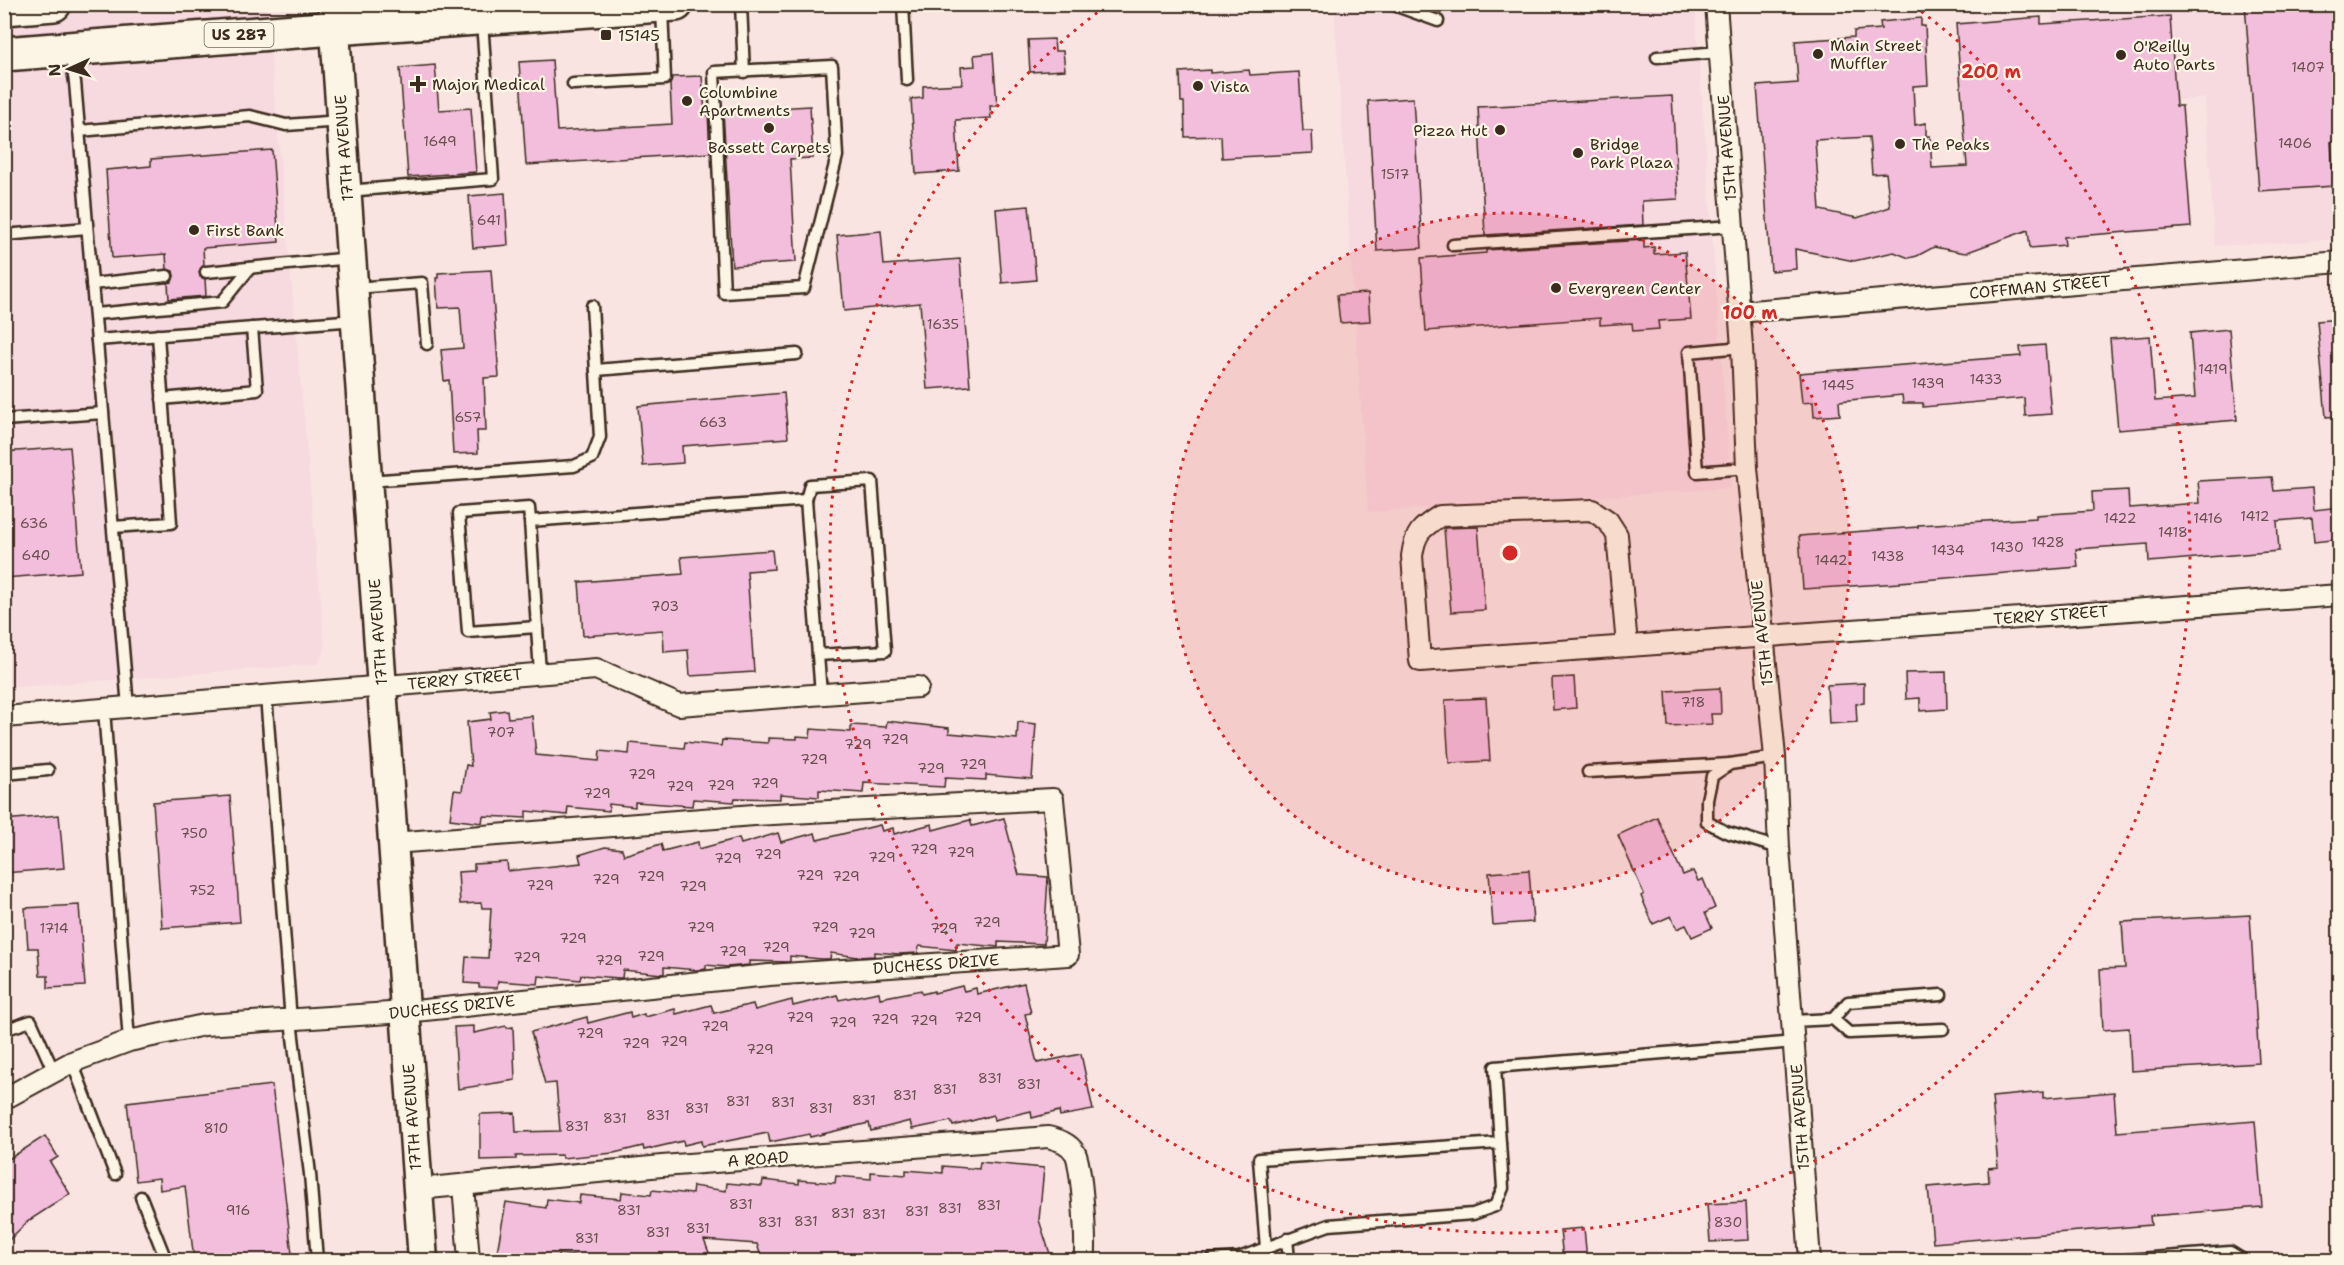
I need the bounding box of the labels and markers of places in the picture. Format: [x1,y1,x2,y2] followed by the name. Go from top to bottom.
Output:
[618,25,660,46] place label: 15145
[599,28,613,42] marker: 15145
[1830,35,1922,74] place label: Main Street Muffler
[2133,36,2216,75] place label: O'Reilly Auto Parts
[1811,47,1825,61] marker: Main Street Muffler
[2114,48,2128,62] marker: O'Reilly Auto Parts
[432,74,545,95] place label: Major Medical
[409,75,427,93] marker: Major Medical
[1210,76,1249,97] place label: Vista
[1191,79,1205,93] marker: Vista
[699,82,790,121] place label: Columbine Apartments
[680,94,694,108] marker: Columbine Apartments
[1413,120,1488,141] place label: Pizza Hut
[762,121,776,135] marker: Bassett Carpets
[1493,123,1507,137] marker: Pizza Hut
[1590,134,1673,173] place label: Bridge Park Plaza
[1912,134,1990,155] place label: The Peaks
[708,137,830,158] place label: Bassett Carpets
[1893,137,1907,151] marker: The Peaks
[1571,146,1585,160] marker: Bridge Park Plaza
[206,220,284,241] place label: First Bank
[187,223,201,237] marker: First Bank
[1568,278,1701,299] place label: Evergreen Center
[1549,281,1563,295] marker: Evergreen Center
[1500,543,1520,563] centre of rings

